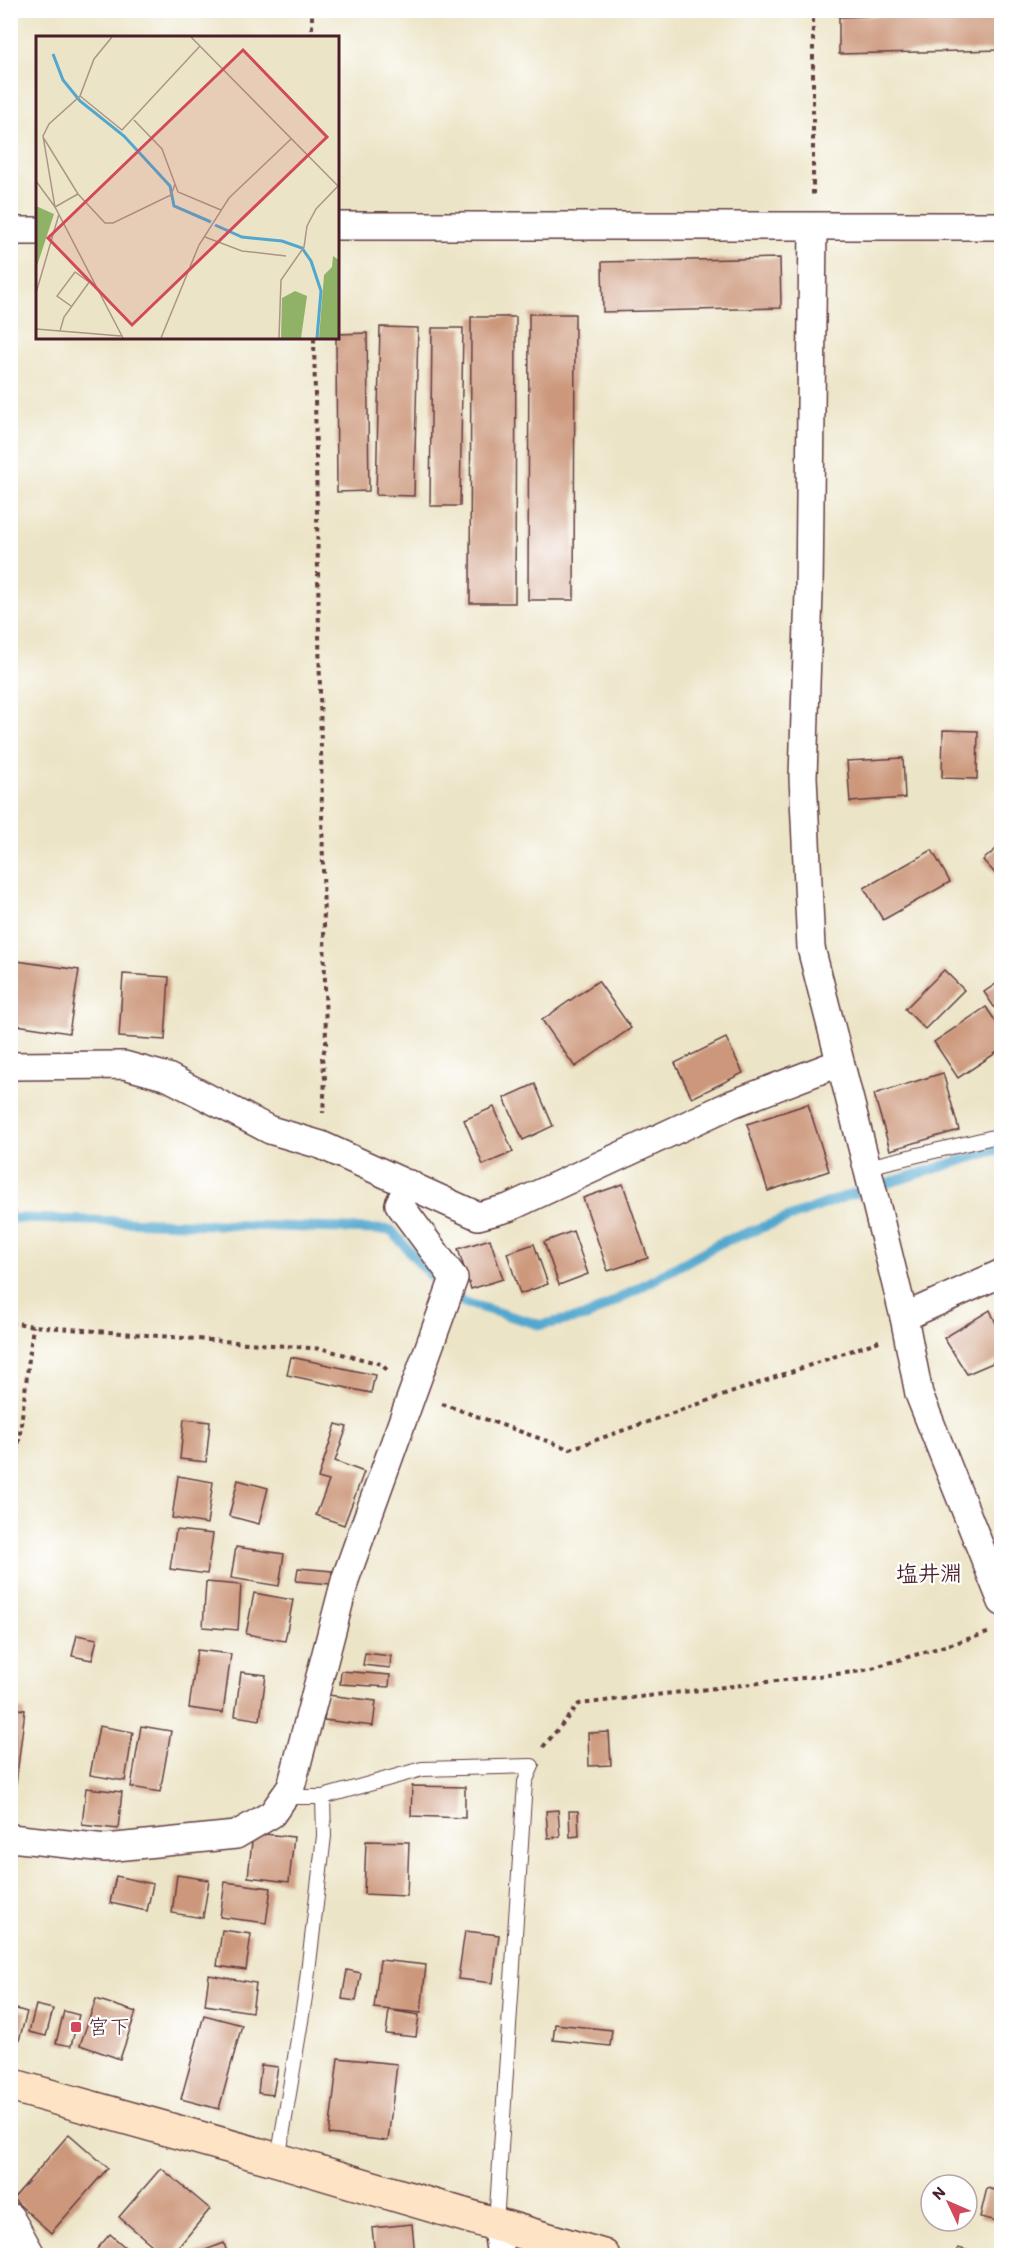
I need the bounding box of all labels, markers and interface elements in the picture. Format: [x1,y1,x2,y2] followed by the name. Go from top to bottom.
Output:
[36,36,339,339] inset map
[896,1560,962,1587] district label: 塩井淵
[88,2014,130,2039] place label: 宮下
[69,2020,83,2034] marker: 宮下
[919,2173,979,2233] north arrow
[928,2182,949,2203] text: N

